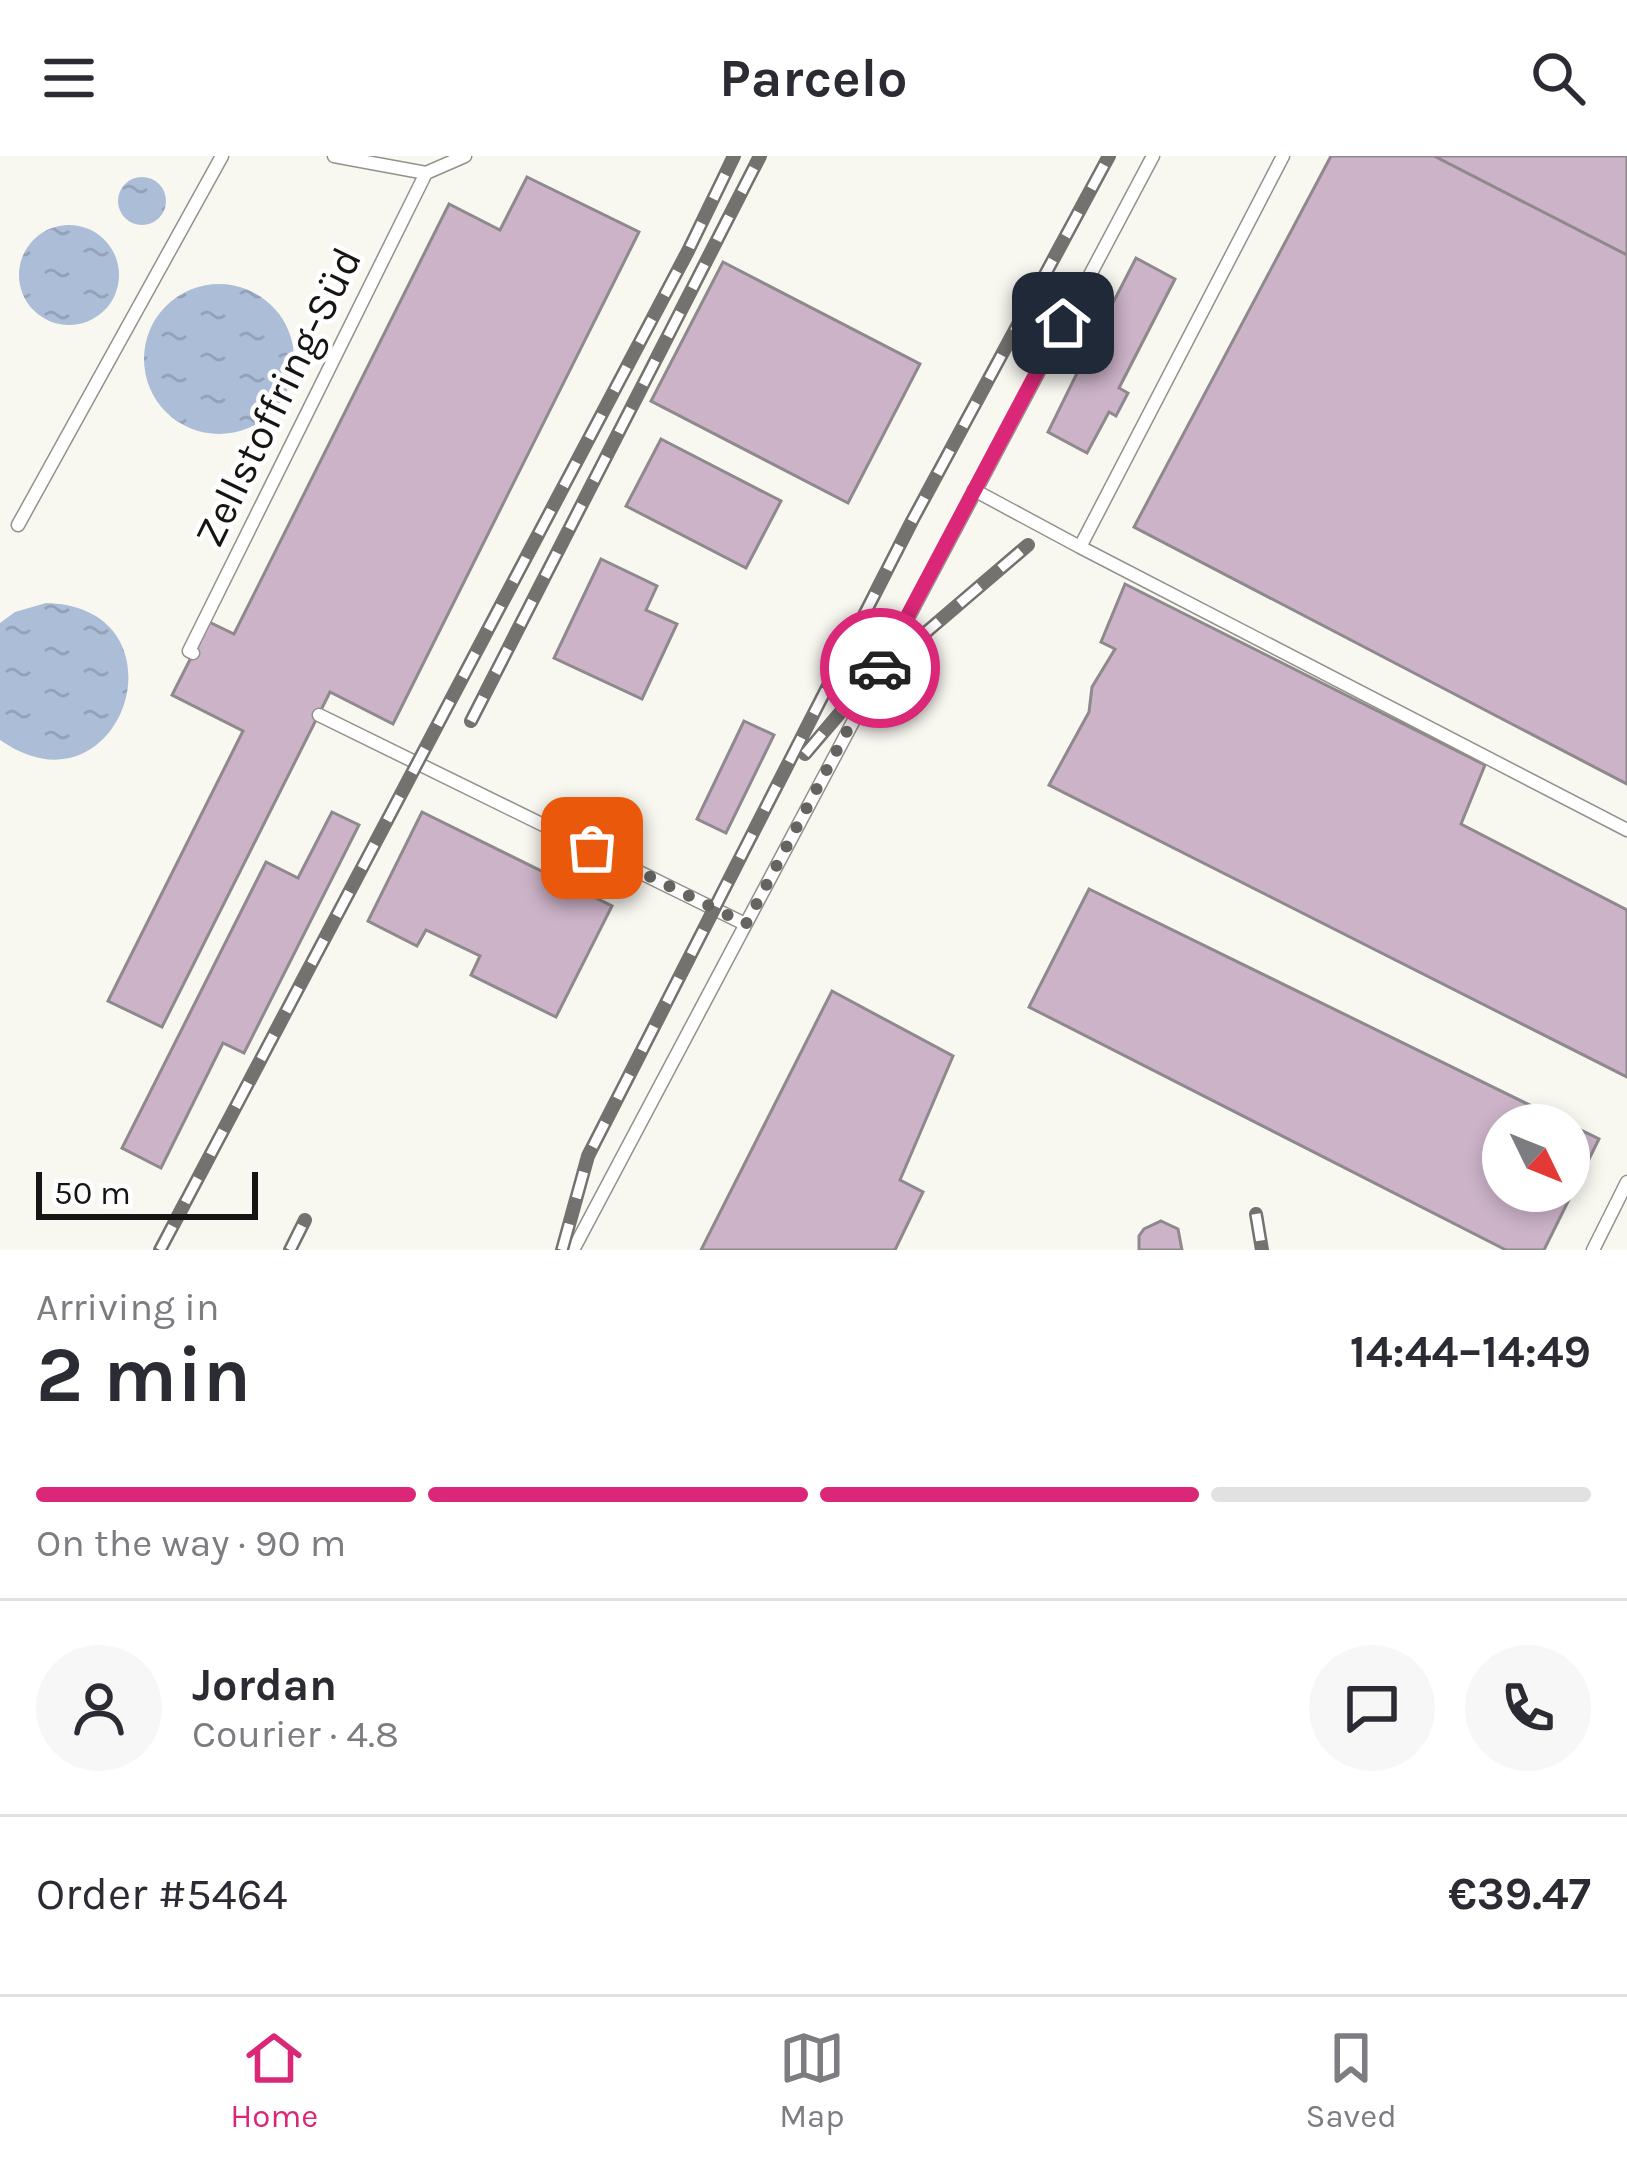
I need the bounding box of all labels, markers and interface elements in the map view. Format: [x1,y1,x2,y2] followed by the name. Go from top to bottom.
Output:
[36,45,102,111] icon: menu
[1525,45,1591,111] icon: search
[719,46,908,110] text: Parcelo
[184,239,372,555] street label: Zellstoffring-Süd
[1012,272,1114,374] pin
[1030,290,1096,356] icon: home
[820,608,940,728] courier
[847,635,913,701] icon: car
[541,797,643,899] pin
[559,815,625,881] icon: bag
[1482,1104,1590,1212] north arrow
[1482,1104,1590,1212] map controls
[36,1166,258,1219] scale bar
[54,1174,131,1212] text: 50 m
[36,1284,219,1330] text: Arriving in
[1350,1326,1591,1378] text: 14:44–14:49
[36,1329,251,1421] text: 2 min
[36,1520,346,1566] text: On the way · 90 m
[36,1645,162,1771] button: person
[1309,1645,1435,1771] button: chat
[1465,1645,1591,1771] button: phone
[192,1659,337,1711] text: Jordan
[192,1711,399,1757] text: Courier · 4.8
[36,1868,288,1920] text: Order #5464
[1448,1868,1591,1920] text: €39.47
[230,2025,318,2135] tab: Home
[779,2025,845,2135] tab: Map
[1305,2025,1397,2135] tab: Saved

